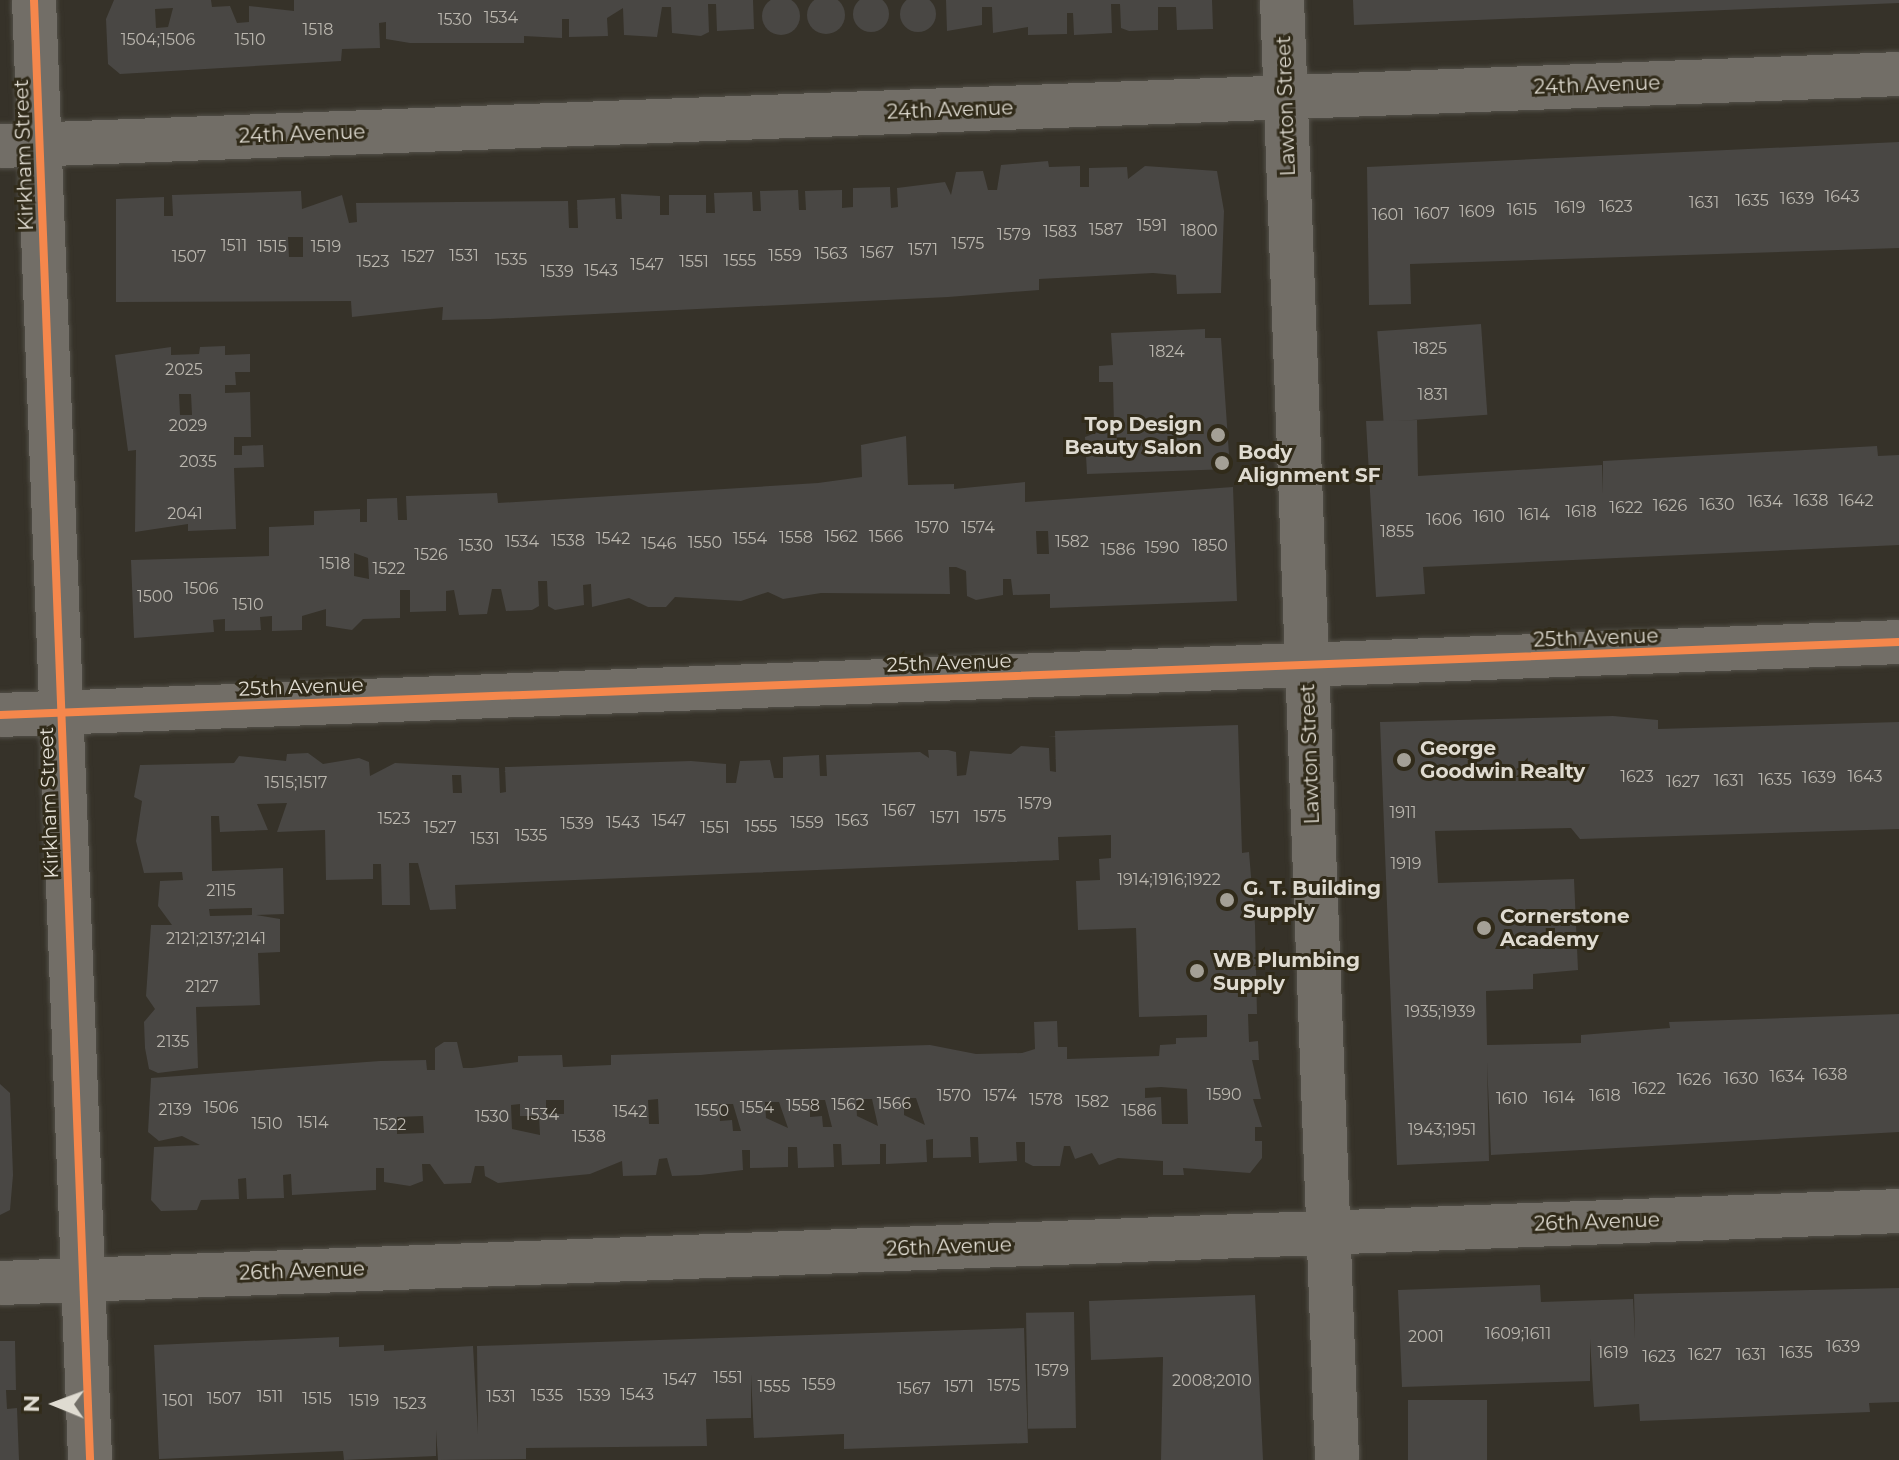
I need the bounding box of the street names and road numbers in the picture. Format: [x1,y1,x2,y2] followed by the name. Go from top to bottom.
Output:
[1272,35,1300,177] street label: Lawton Street
[1533,71,1661,99] street label: 24th Avenue
[9,79,39,231] street label: Kirkham Street
[886,96,1014,124] street label: 24th Avenue
[238,120,366,148] street label: 24th Avenue
[1533,624,1659,652] street label: 25th Avenue
[886,649,1012,677] street label: 25th Avenue
[238,673,364,701] street label: 25th Avenue
[1296,683,1324,825] street label: Lawton Street
[34,727,64,879] street label: Kirkham Street
[1534,1208,1660,1236] street label: 26th Avenue
[886,1233,1012,1261] street label: 26th Avenue
[239,1257,365,1285] street label: 26th Avenue

